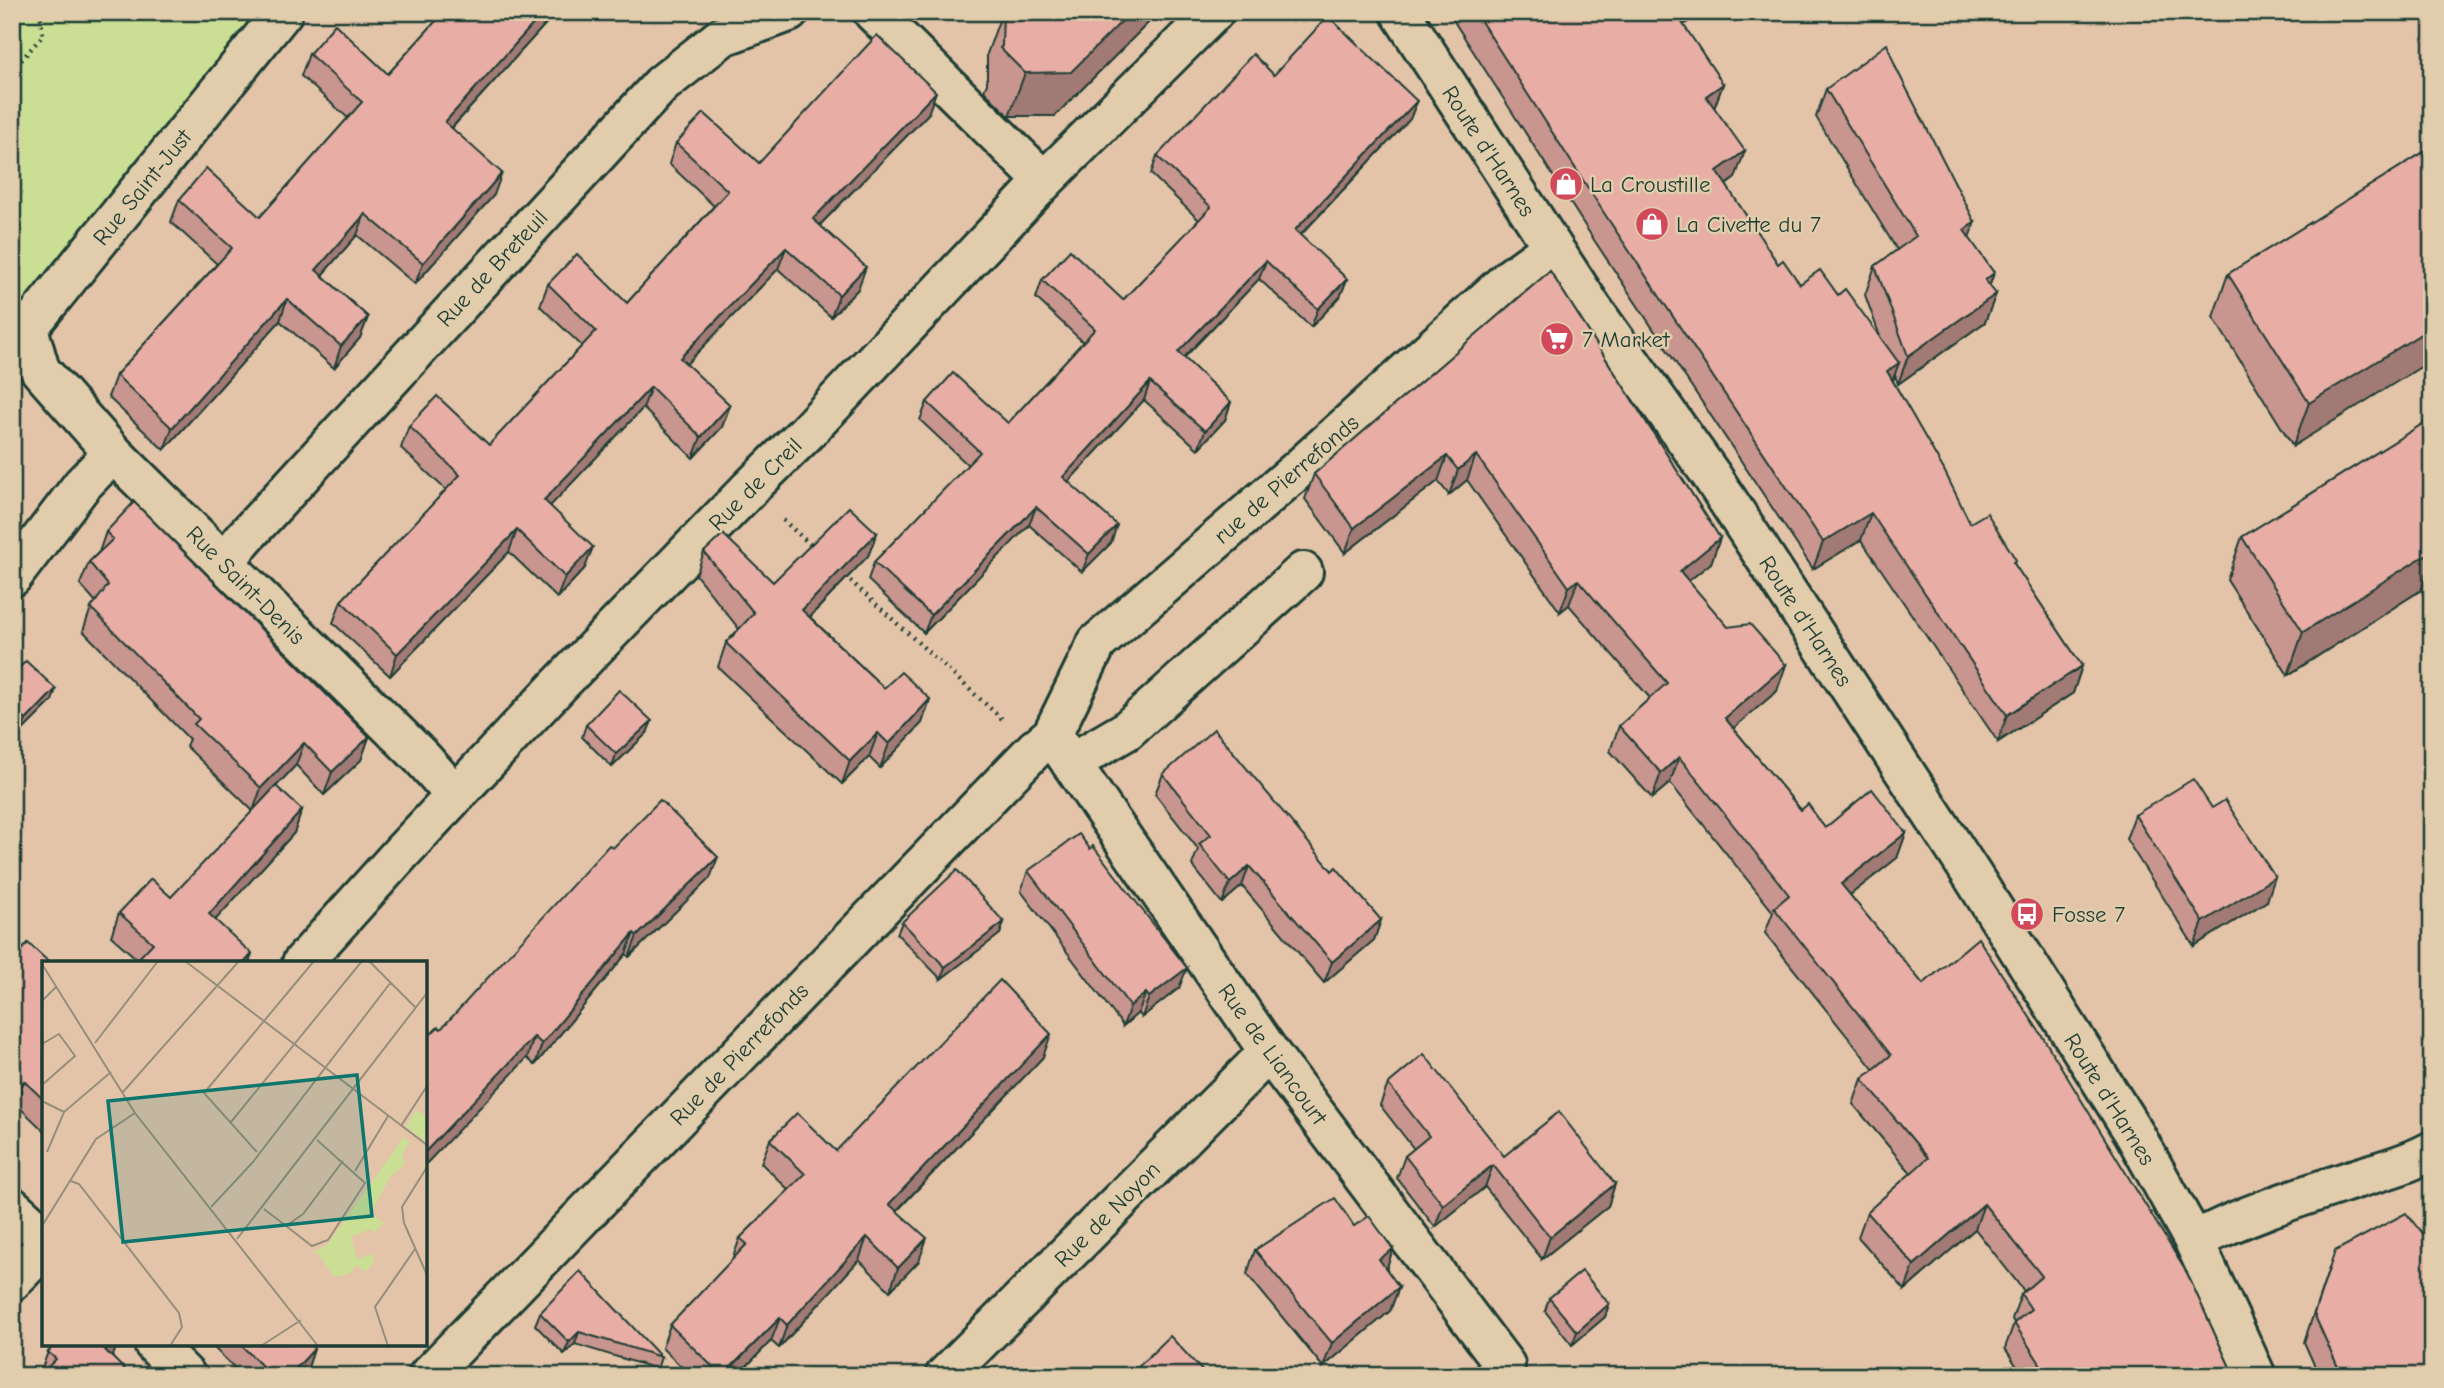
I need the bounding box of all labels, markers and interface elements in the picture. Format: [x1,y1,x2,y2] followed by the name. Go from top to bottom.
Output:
[1436,81,1541,222] street label: Route d'Harnes
[87,123,198,251] street label: Rue Saint-Just
[1547,165,1585,203] shop icon: La Croustille
[1590,171,1710,198] place label: La Croustille
[431,204,553,332] street label: Rue de Breteuil
[1633,205,1671,243] shop icon: La Civette du 7
[1676,211,1821,238] place label: La Civette du 7
[1538,320,1576,358] supermarket icon: 7 Market
[1582,326,1671,353] place label: 7 Market
[1208,409,1364,550] street label: rue de Pierrefonds
[703,432,808,537] street label: Rue de Creil
[181,520,311,650] street label: Rue Saint-Denis
[1753,551,1858,692] street label: Route d'Harnes
[2008,895,2046,933] bus stop icon: Fosse 7
[2052,901,2125,928] place label: Fosse 7
[42,961,427,1346] inset map
[664,977,814,1131] street label: Rue de Pierrefonds
[1212,978,1334,1131] street label: Rue de Liancourt
[2058,1028,2161,1170] street label: Route d'Harnes
[1049,1156,1166,1273] street label: Rue de Noyon

